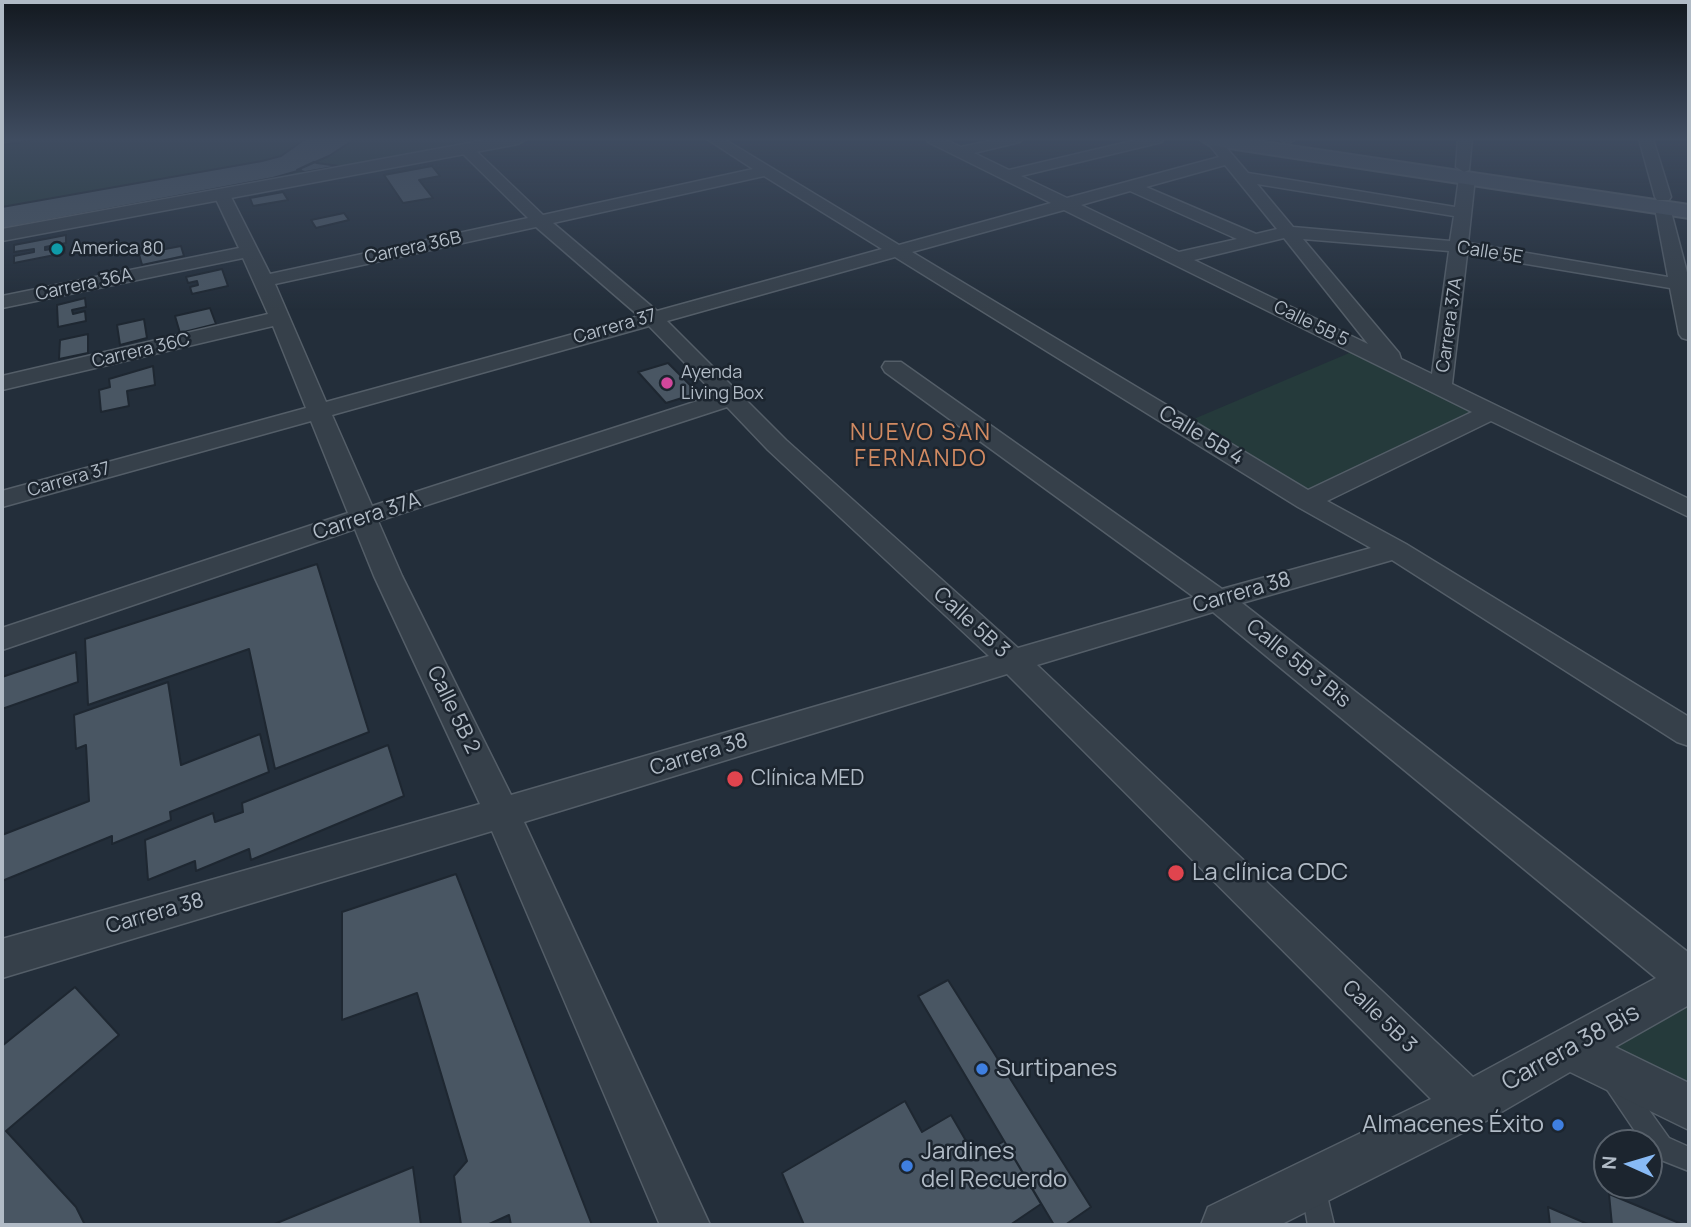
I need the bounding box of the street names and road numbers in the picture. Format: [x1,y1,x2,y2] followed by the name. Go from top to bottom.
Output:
[363,227,463,269] street label: Carrera 36B
[1456,237,1524,269] street label: Calle 5E
[34,264,134,306] street label: Carrera 36A
[1433,276,1467,374] street label: Carrera 37A
[1270,297,1352,351] street label: Calle 5B 5
[571,305,659,349] street label: Carrera 37
[90,329,192,373] street label: Carrera 36C
[1154,401,1248,471] street label: Calle 5B 4
[25,458,113,502] street label: Carrera 37
[310,488,424,546] street label: Carrera 37A
[1190,567,1294,619] street label: Carrera 38
[928,582,1014,664] street label: Calle 5B 3
[1241,614,1355,714] street label: Calle 5B 3 Bis
[421,662,485,758] street label: Calle 5B 2
[647,728,751,782] street label: Carrera 38
[103,888,207,940] street label: Carrera 38
[1337,975,1421,1059] street label: Calle 5B 3
[1497,998,1645,1098] street label: Carrera 38 Bis

